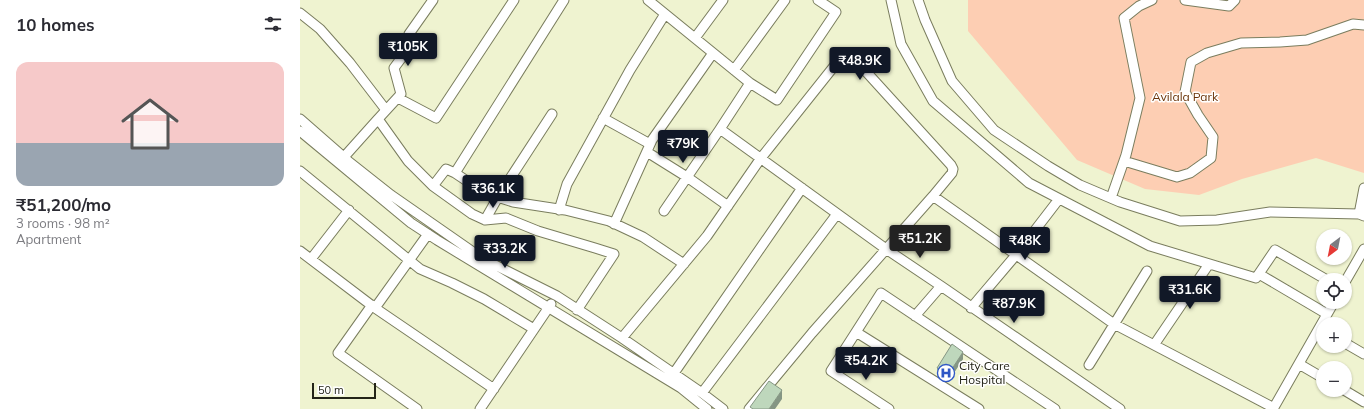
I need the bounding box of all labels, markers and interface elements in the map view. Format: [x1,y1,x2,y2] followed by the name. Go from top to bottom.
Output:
[262,13,284,35] icon: filters
[16,14,95,35] text: 10 homes
[380,33,436,67] pin: ₹105K
[388,38,428,54] text: ₹105K
[827,47,893,81] pin: ₹48.9K
[838,52,882,68] text: ₹48.9K
[114,88,186,160] icon: home
[1152,89,1219,104] park label: Avilala Park
[659,130,707,164] pin: ₹79K
[667,135,699,151] text: ₹79K
[460,175,526,209] pin: ₹36.1K
[471,180,515,196] text: ₹36.1K
[16,194,111,215] text: ₹51,200/mo
[16,215,110,231] text: 3 rooms · 98 m²
[887,225,953,259] pin: ₹51.2K
[1001,227,1049,261] pin: ₹48K
[1316,229,1352,265] north arrow
[1316,229,1352,397] map controls
[898,230,942,246] text: ₹51.2K
[16,231,81,247] text: Apartment
[1009,232,1041,248] text: ₹48K
[472,235,538,269] pin: ₹33.2K
[483,240,527,256] text: ₹33.2K
[1316,273,1352,309] button: locate
[1157,276,1223,310] pin: ₹31.6K
[1168,281,1212,297] text: ₹31.6K
[981,290,1047,324] pin: ₹87.9K
[992,295,1036,311] text: ₹87.9K
[1316,317,1352,353] button: +
[833,347,899,381] pin: ₹54.2K
[844,352,888,368] text: ₹54.2K
[959,358,1010,387] place label: City Care Hospital
[1316,361,1352,397] button: −
[936,363,956,383] hospital icon: City Care Hospital
[312,381,376,400] scale bar
[318,383,344,397] text: 50 m

